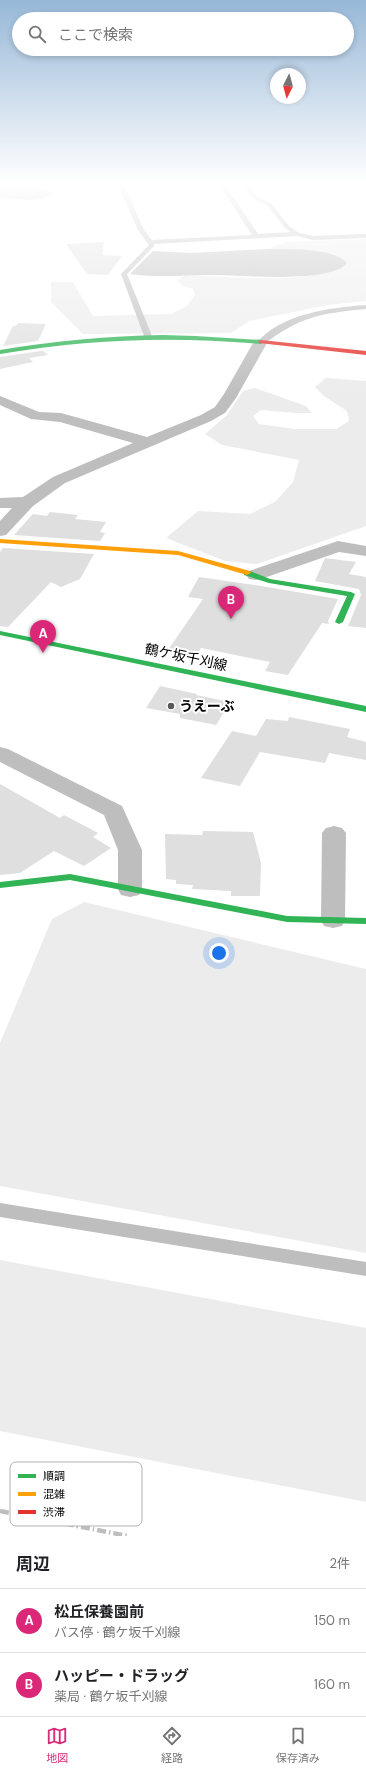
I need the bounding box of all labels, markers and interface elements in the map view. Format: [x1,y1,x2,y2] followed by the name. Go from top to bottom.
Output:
[12,12,354,56] search box
[26,23,48,45] icon: search
[58,25,133,45] text: ここで検索
[270,68,306,104] north arrow
[218,586,244,619] pin: B
[30,620,56,653] pin: A
[143,639,229,675] street label: 鶴ケ坂千刈線
[179,697,234,715] place label: うえーぶ
[166,701,176,711] marker: うえーぶ
[209,943,229,963] your location
[10,1462,142,1526] legend
[43,1469,65,1483] text: 順調
[43,1487,65,1501] text: 混雑
[43,1505,65,1519] text: 渋滞
[16,1553,50,1575] text: 周辺
[330,1555,350,1572] text: 2件
[54,1602,144,1622] text: 松丘保養園前
[24,1612,34,1629] text: A
[314,1612,350,1629] text: 150 m
[54,1624,181,1641] text: バス停 · 鶴ケ坂千刈線
[54,1666,189,1686] text: ハッピー・ドラッグ
[25,1676,33,1693] text: B
[314,1676,350,1693] text: 160 m
[54,1688,168,1705] text: 薬局 · 鶴ケ坂千刈線
[46,1725,68,1765] tab: 地図
[161,1725,183,1765] tab: 経路
[276,1725,320,1765] tab: 保存済み

